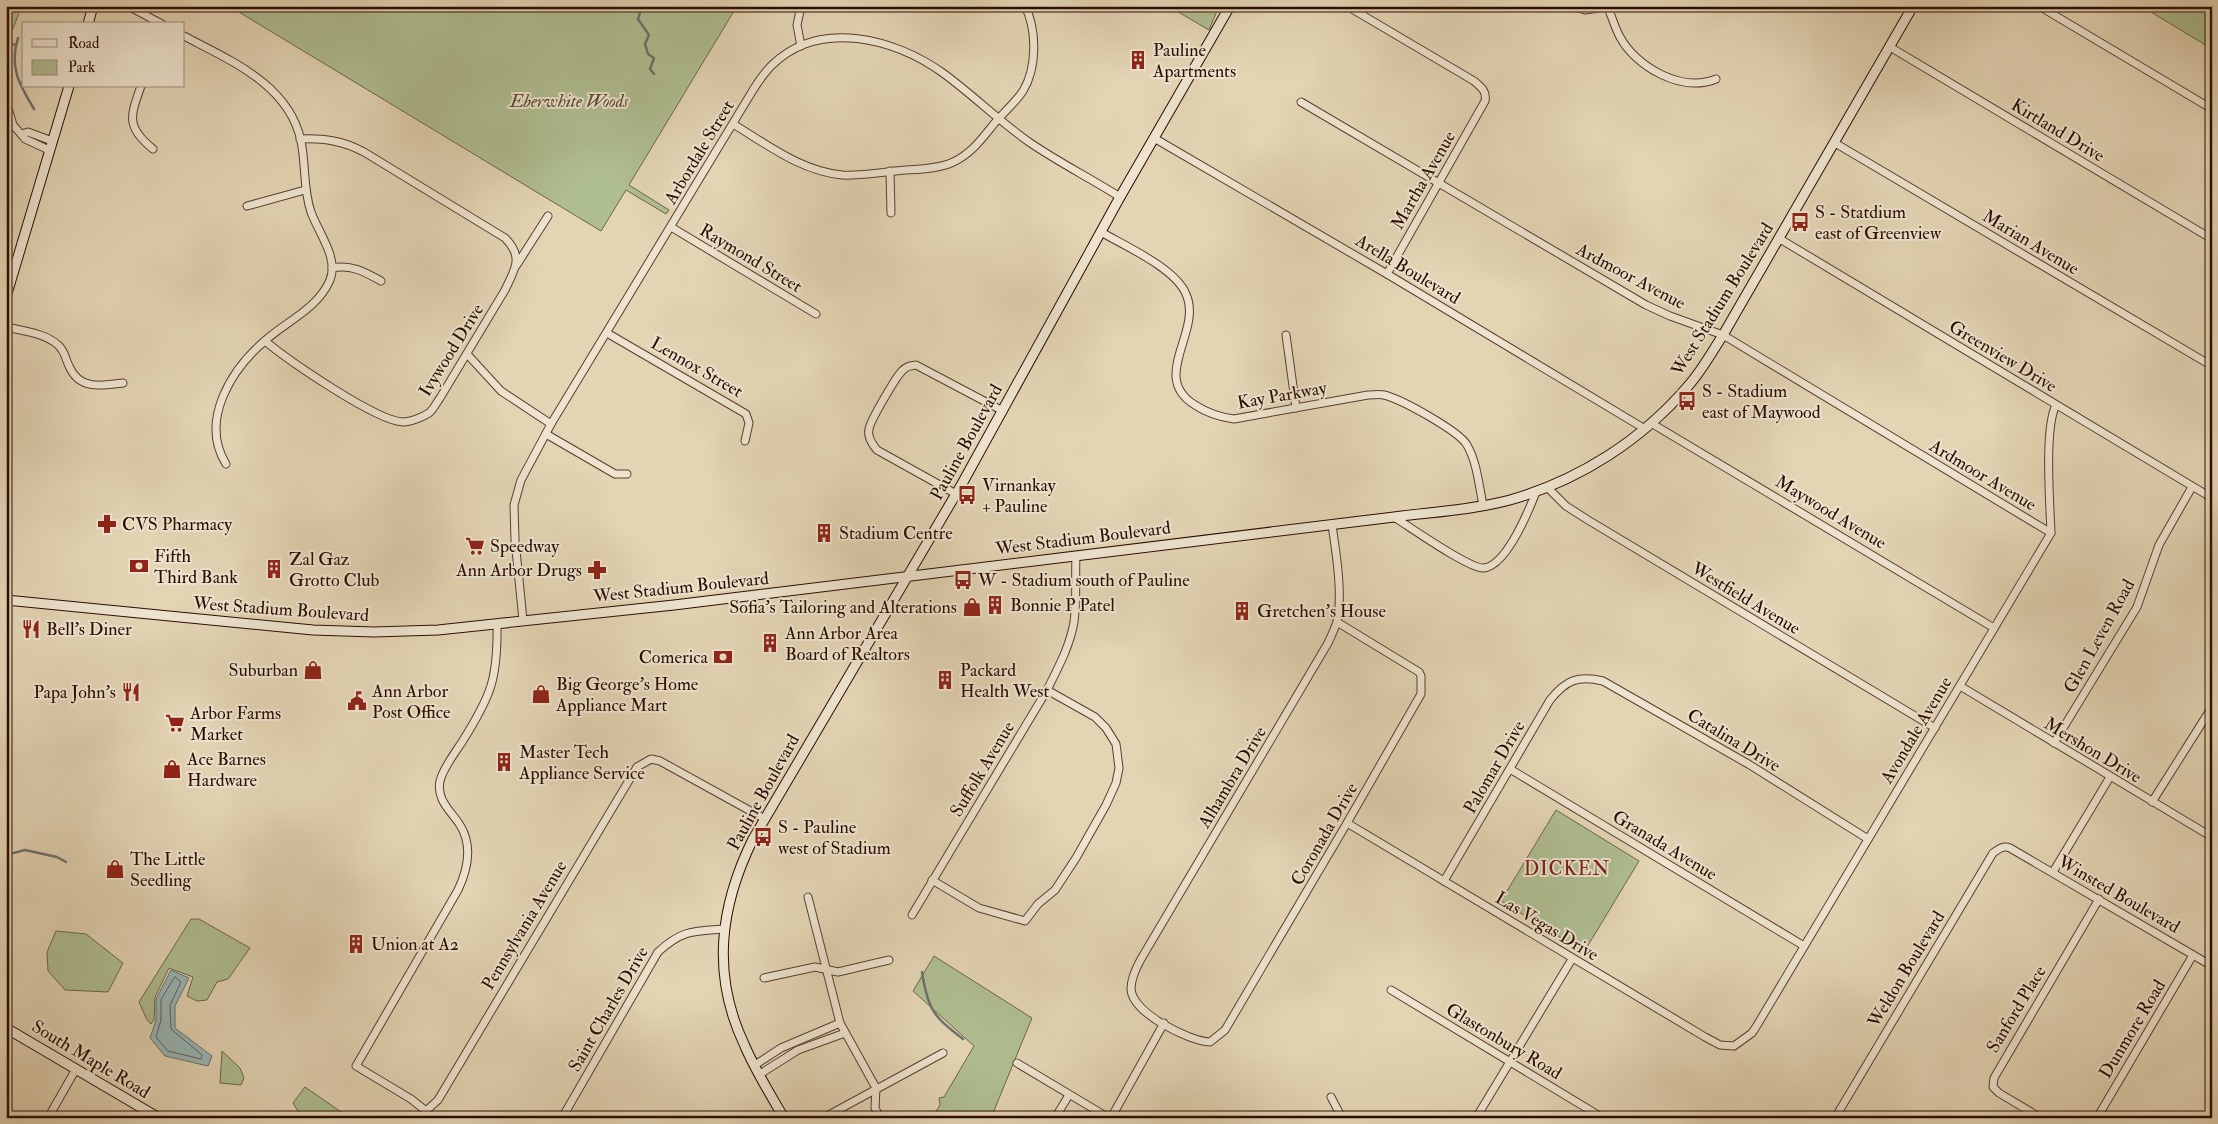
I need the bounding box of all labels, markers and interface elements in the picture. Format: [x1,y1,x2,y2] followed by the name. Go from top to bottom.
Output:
[22,22,185,88] legend
[68,34,100,53] text: Road
[1152,39,1236,83] place label: Pauline Apartments
[1127,49,1149,71] building icon: Pauline Apartments
[68,58,95,77] text: Park
[509,90,629,113] park label: Eberwhite Woods
[2007,94,2109,168] street label: Kirtland Drive
[659,96,740,210] street label: Arbordale Street
[1386,126,1461,234] street label: Martha Avenue
[1815,201,1942,245] place label: S - Statdium east of Greenview
[1978,205,2084,281] street label: Marian Avenue
[1789,211,1811,233] bus stop icon: S - Statdium east of Greenview
[1665,218,1779,381] street label: West Stadium Boulevard
[695,219,806,298] street label: Raymond Street
[1350,229,1465,310] street label: Arella Boulevard
[1571,237,1690,315] street label: Ardmoor Avenue
[414,299,489,401] street label: Ivywood Drive
[1945,315,2061,398] street label: Greenview Drive
[647,332,747,403] street label: Lennox Street
[1236,376,1330,415] street label: Kay Parkway
[925,380,1008,504] street label: Pauline Boulevard
[1702,380,1821,424] place label: S - Stadium east of Maywood
[1676,390,1698,412] bus stop icon: S - Stadium east of Maywood
[1924,434,2041,517] street label: Ardmoor Avenue
[1771,470,1891,555] street label: Maywood Avenue
[982,474,1057,518] place label: Virnankay + Pauline
[956,484,978,506] bus stop icon: Virnankay + Pauline
[96,513,118,535] pharmacy icon: CVS Pharmacy
[122,513,233,536] place label: CVS Pharmacy
[993,516,1172,561] street label: West Stadium Boulevard
[813,522,835,544] building icon: Stadium Centre
[839,522,953,545] place label: Stadium Centre
[464,535,486,557] supermarket icon: Speedway
[490,535,560,558] place label: Speedway
[154,545,238,589] place label: Fifth Third Bank
[289,548,379,592] place label: Zal Gaz Grotto Club
[128,555,150,577] bank icon: Fifth Third Bank
[1686,556,1805,640] street label: Westfield Avenue
[263,558,285,580] building icon: Zal Gaz Grotto Club
[455,559,582,582] place label: Ann Arbor Drugs
[586,559,608,581] pharmacy icon: Ann Arbor Drugs
[591,567,770,608] street label: West Stadium Boulevard
[952,569,974,591] bus stop icon: W - Stadium south of Pauline
[977,569,1190,592] place label: W - Stadium south of Pauline
[2059,575,2140,697] street label: Glen Leven Road
[191,592,370,627] street label: West Stadium Boulevard
[984,594,1006,616] building icon: Bonnie P Patel
[1010,594,1115,617] place label: Bonnie P Patel
[729,596,957,619] place label: Sofia’s Tailoring and Alterations
[961,596,983,618] shop icon: Sofia’s Tailoring and Alterations
[1231,600,1253,622] building icon: Gretchen's House
[1257,600,1387,623] place label: Gretchen's House
[20,618,42,640] restaurant icon: Bell's Diner
[46,618,132,641] place label: Bell's Diner
[784,622,910,666] place label: Ann Arbor Area Board of Realtors
[759,632,781,654] building icon: Ann Arbor Area Board of Realtors
[639,646,709,669] place label: Comerica
[712,646,734,668] bank icon: Comerica
[229,659,298,682] place label: Suburban
[302,659,324,681] shop icon: Suburban
[960,659,1049,703] place label: Packard Health West
[934,669,956,691] building icon: Packard Health West
[1875,672,1958,789] street label: Avondale Avenue
[555,673,699,717] place label: Big George's Home Appliance Mart
[371,680,451,724] place label: Ann Arbor Post Office
[34,681,116,704] place label: Papa John's
[120,681,142,703] restaurant icon: Papa John's
[530,683,552,705] shop icon: Big George's Home Appliance Mart
[346,690,368,712] public building icon: Ann Arbor Post Office
[189,702,281,746] place label: Arbor Farms Market
[1683,704,1785,778] street label: Catalina Drive
[164,712,186,734] supermarket icon: Arbor Farms Market
[2040,712,2146,789] street label: Mershon Drive
[1459,716,1531,818] street label: Palomar Drive
[945,717,1020,821] street label: Suffolk Avenue
[1193,722,1272,833] street label: Alhambra Drive
[722,730,805,854] street label: Pauline Boulevard
[518,741,645,785] place label: Master Tech Appliance Service
[186,748,266,792] place label: Ace Barnes Hardware
[493,751,515,773] building icon: Master Tech Appliance Service
[161,758,183,780] shop icon: Ace Barnes Hardware
[1286,778,1363,890] street label: Coronada Drive
[1608,805,1722,886] street label: Granada Avenue
[778,816,891,860] place label: S - Pauline west of Stadium
[752,826,774,848] bus stop icon: S - Pauline west of Stadium
[130,848,206,892] place label: The Little Seedling
[2053,850,2184,939] street label: Winsted Boulevard
[477,856,572,994] street label: Pennsylvania Avenue
[1524,857,1610,881] district label: DICKEN
[104,858,126,880] shop icon: The Little Seedling
[1491,887,1603,967] street label: Las Vegas Drive
[1862,907,1950,1032] street label: Weldon Boulevard
[345,933,367,955] building icon: Union at A2
[371,933,459,956] place label: Union at A2
[563,942,654,1076] street label: Saint Charles Drive
[1981,961,2052,1057] street label: Sanford Place
[2094,975,2171,1083] street label: Dunmore Road
[1442,998,1566,1085] street label: Glastonbury Road
[27,1015,154,1104] street label: South Maple Road

